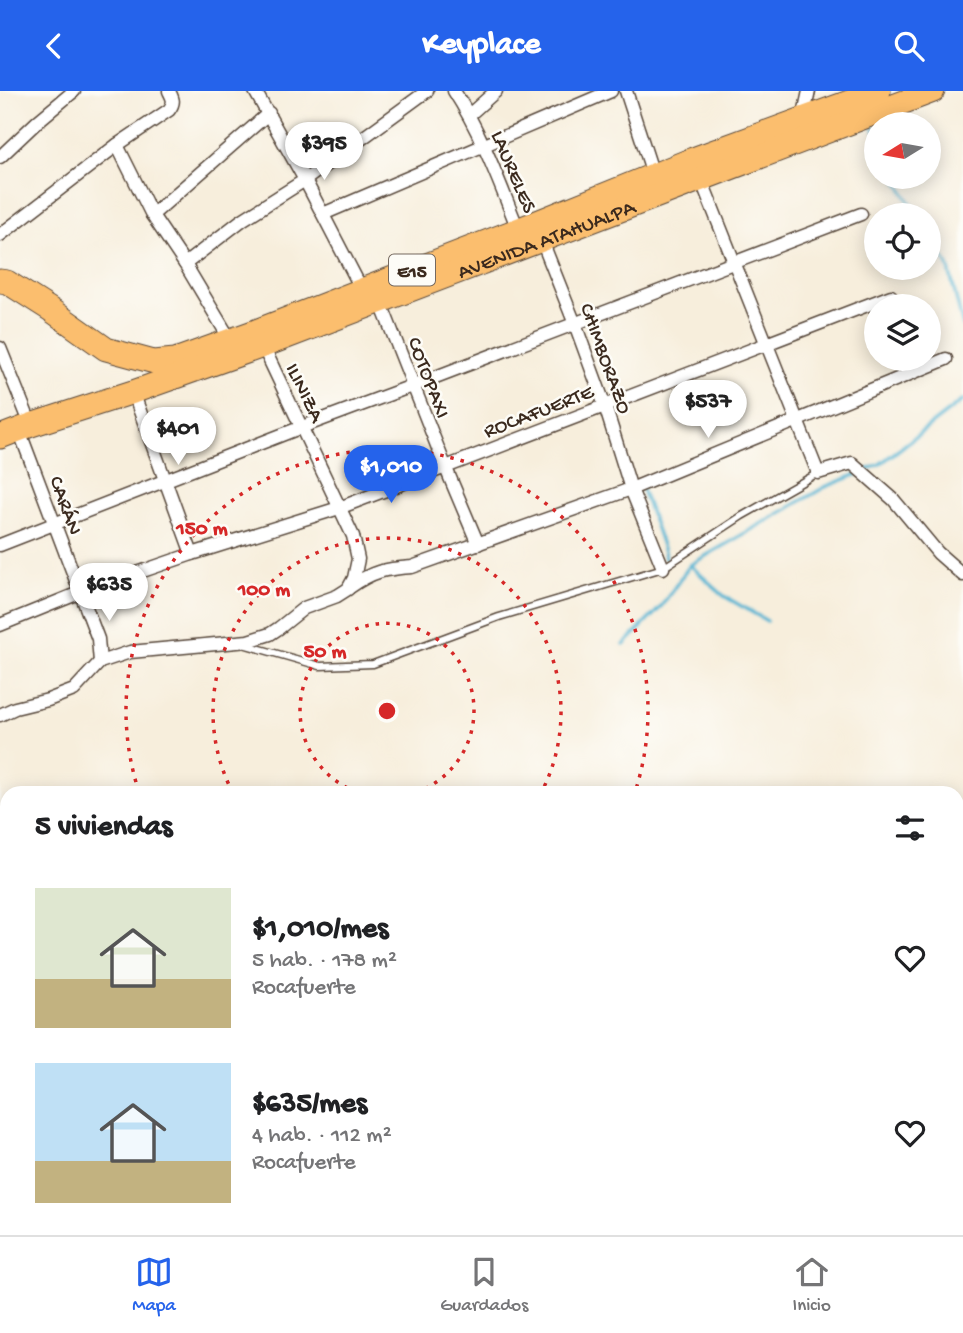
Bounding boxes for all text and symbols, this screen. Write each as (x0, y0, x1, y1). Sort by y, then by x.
icon: back (35, 27, 73, 65)
text: Keyplace (423, 27, 540, 65)
icon: search (890, 27, 928, 65)
north arrow (864, 112, 942, 189)
map controls (864, 112, 941, 371)
pin: $395 (283, 123, 365, 182)
street label: LAURELES (483, 128, 540, 217)
text: $395 (301, 131, 347, 158)
street label: AVENIDA ATAHUALPA (455, 196, 641, 287)
button: locate (864, 203, 941, 280)
road number: E15 (389, 255, 435, 286)
button: layers (864, 294, 941, 371)
street label: CHIMBORAZO (572, 300, 635, 418)
street label: COTOPAXI (400, 334, 454, 422)
street label: ILINIZA (278, 360, 328, 429)
street label: ROCAFUERTE (481, 381, 599, 446)
pin: $537 (667, 381, 749, 440)
text: $537 (685, 389, 731, 416)
pin: $401 (137, 407, 219, 467)
text: $401 (156, 416, 200, 443)
pin: $1,010 (334, 445, 448, 505)
text: $1,010 (360, 454, 422, 481)
street label: CARÁN (42, 473, 87, 539)
text: 150 m (175, 518, 228, 543)
pin: $635 (68, 563, 150, 623)
text: $635 (86, 572, 132, 599)
text: 100 m (237, 579, 290, 604)
text: 50 m (304, 641, 347, 666)
centre of rings (375, 699, 399, 723)
icon: filters (891, 809, 929, 847)
text: 5 viviendas (35, 811, 172, 846)
text: $1,010/mes (252, 913, 388, 948)
icon: home (91, 916, 175, 1000)
icon: heart (891, 939, 929, 977)
text: 5 hab. · 178 m² (252, 948, 397, 975)
text: Rocafuerte (252, 975, 356, 1002)
text: $635/mes (252, 1088, 367, 1123)
icon: home (91, 1091, 175, 1175)
icon: heart (891, 1114, 929, 1152)
text: 4 hab. · 112 m² (252, 1123, 392, 1150)
text: Rocafuerte (252, 1150, 356, 1177)
tab: Mapa (132, 1253, 176, 1318)
tab: Guardados (440, 1253, 528, 1318)
tab: Inicio (793, 1253, 831, 1318)

